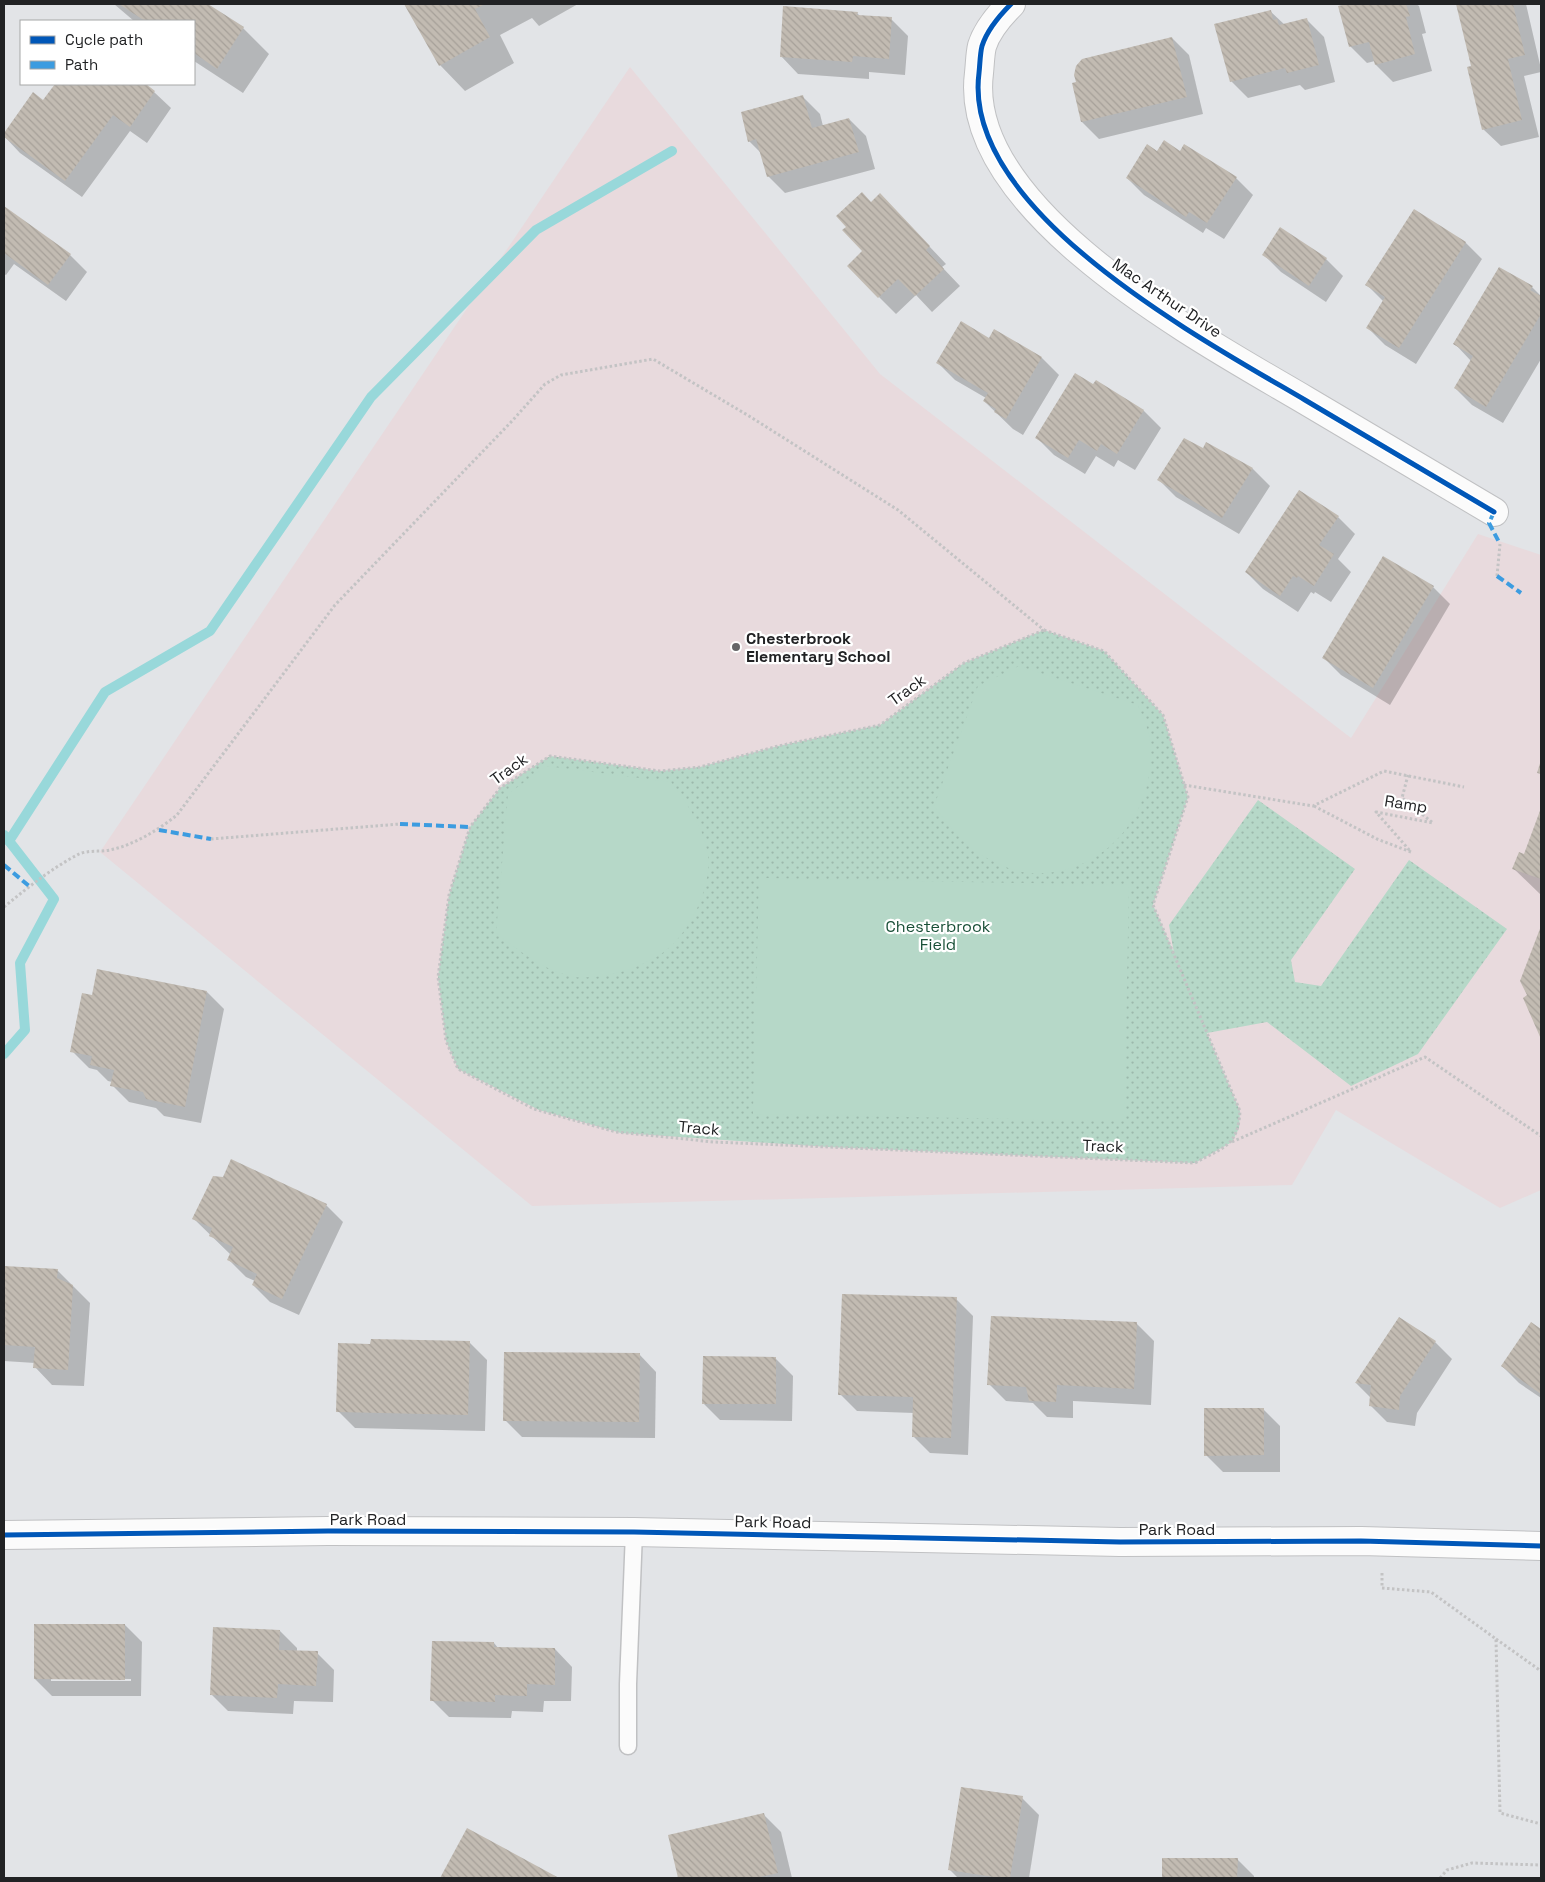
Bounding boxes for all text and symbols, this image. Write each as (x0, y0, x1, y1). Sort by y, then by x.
legend (20, 20, 195, 85)
text: Cycle path (65, 30, 143, 49)
text: Path (65, 55, 98, 74)
street label: Mac Arthur Drive (1108, 254, 1226, 342)
place label: Chesterbrook Elementary School (746, 628, 890, 667)
marker: Chesterbrook Elementary School (730, 641, 742, 653)
street label: Track (884, 669, 930, 711)
street label: Track (486, 748, 532, 790)
street label: Ramp (1383, 790, 1429, 818)
park label: Chesterbrook Field (886, 916, 991, 955)
street label: Track (678, 1116, 721, 1140)
street label: Track (1082, 1135, 1124, 1157)
street label: Park Road (330, 1509, 406, 1530)
street label: Park Road (734, 1511, 812, 1533)
street label: Park Road (1139, 1519, 1215, 1540)

